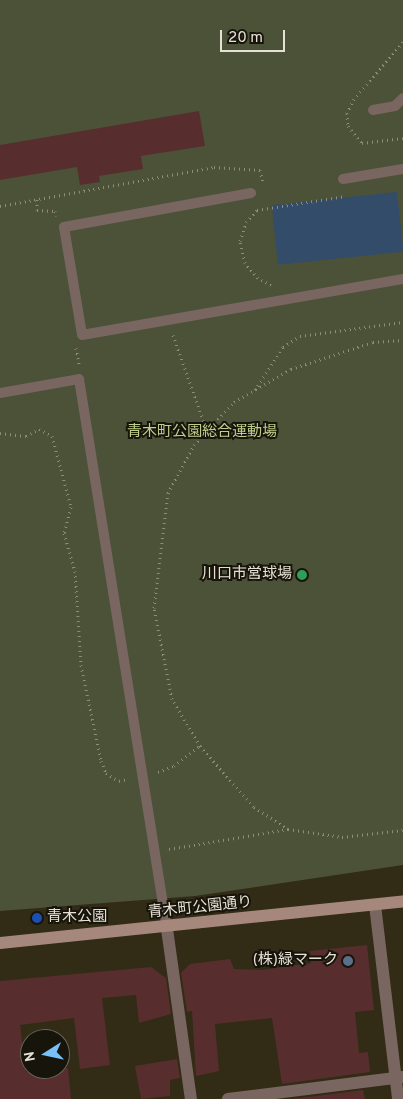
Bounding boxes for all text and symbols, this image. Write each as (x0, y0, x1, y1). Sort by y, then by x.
scale bar (223, 20, 288, 52)
text: 20 m (228, 29, 263, 48)
park label: 青木町公園総合運動場 (127, 424, 277, 442)
place label: 川口市営球場 (202, 566, 292, 584)
marker: 川口市営球場 (296, 569, 308, 581)
street label: 青木町公園通り (147, 894, 253, 922)
place label: 青木公園 (47, 909, 107, 927)
marker: 青木公園 (31, 912, 43, 924)
place label: (株)緑マーク (253, 952, 338, 970)
marker: (株)緑マーク (342, 955, 354, 967)
north arrow (20, 1029, 70, 1079)
text: N (21, 1050, 40, 1063)

